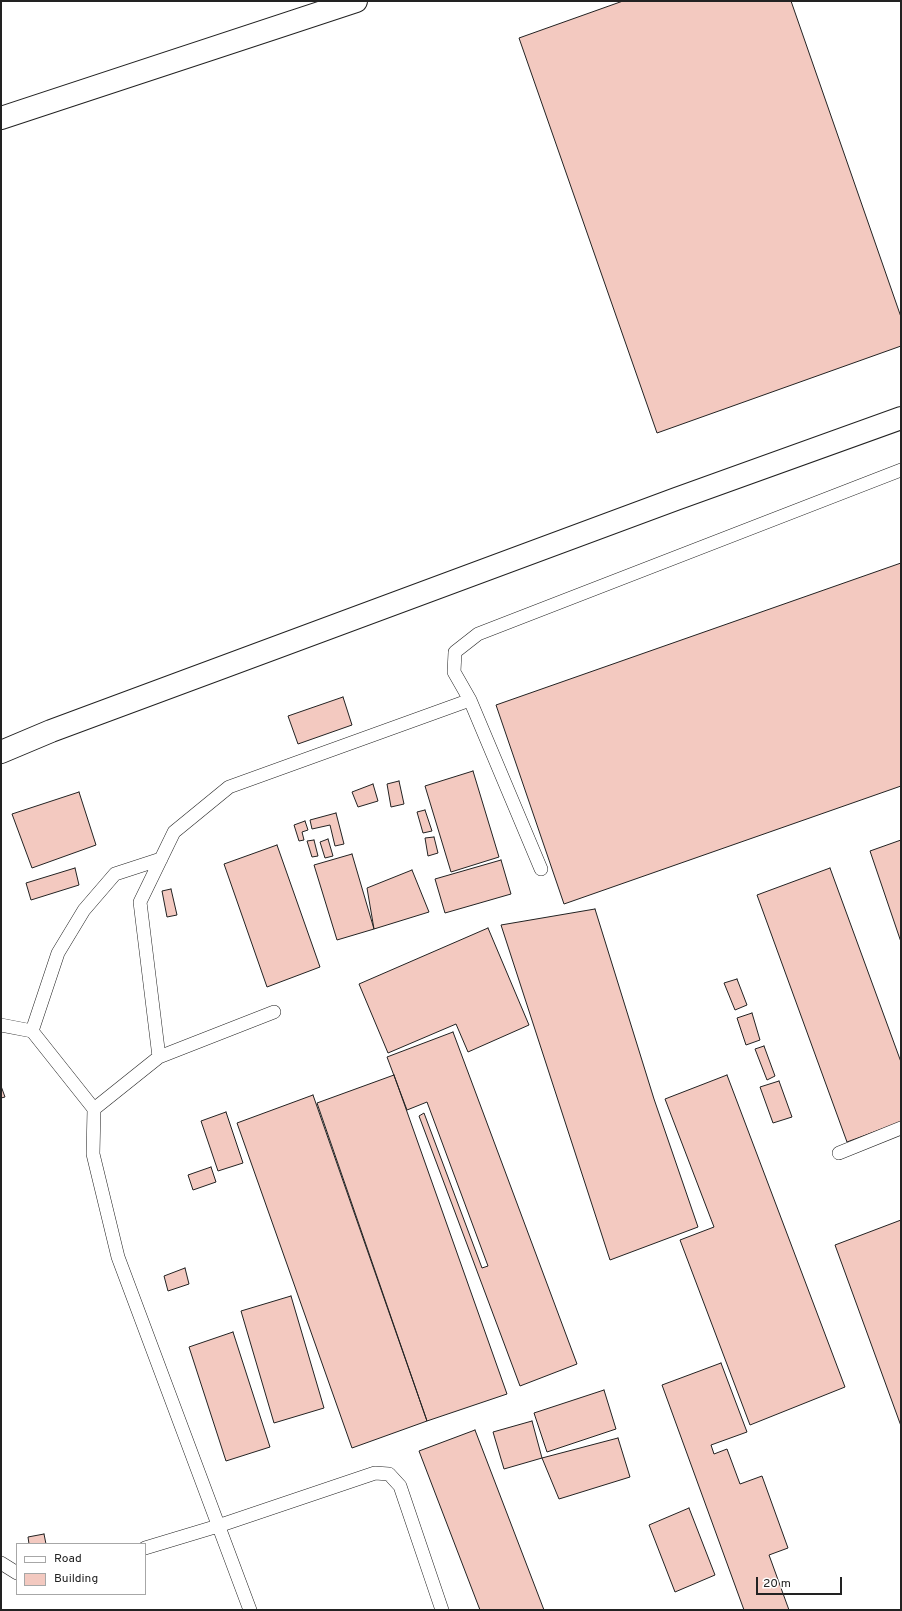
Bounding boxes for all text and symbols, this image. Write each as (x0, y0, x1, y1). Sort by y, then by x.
legend (16, 1543, 146, 1595)
text: Road (54, 1551, 82, 1567)
scale bar (758, 1569, 844, 1595)
text: Building (54, 1571, 98, 1587)
text: 20 m (763, 1576, 791, 1592)

